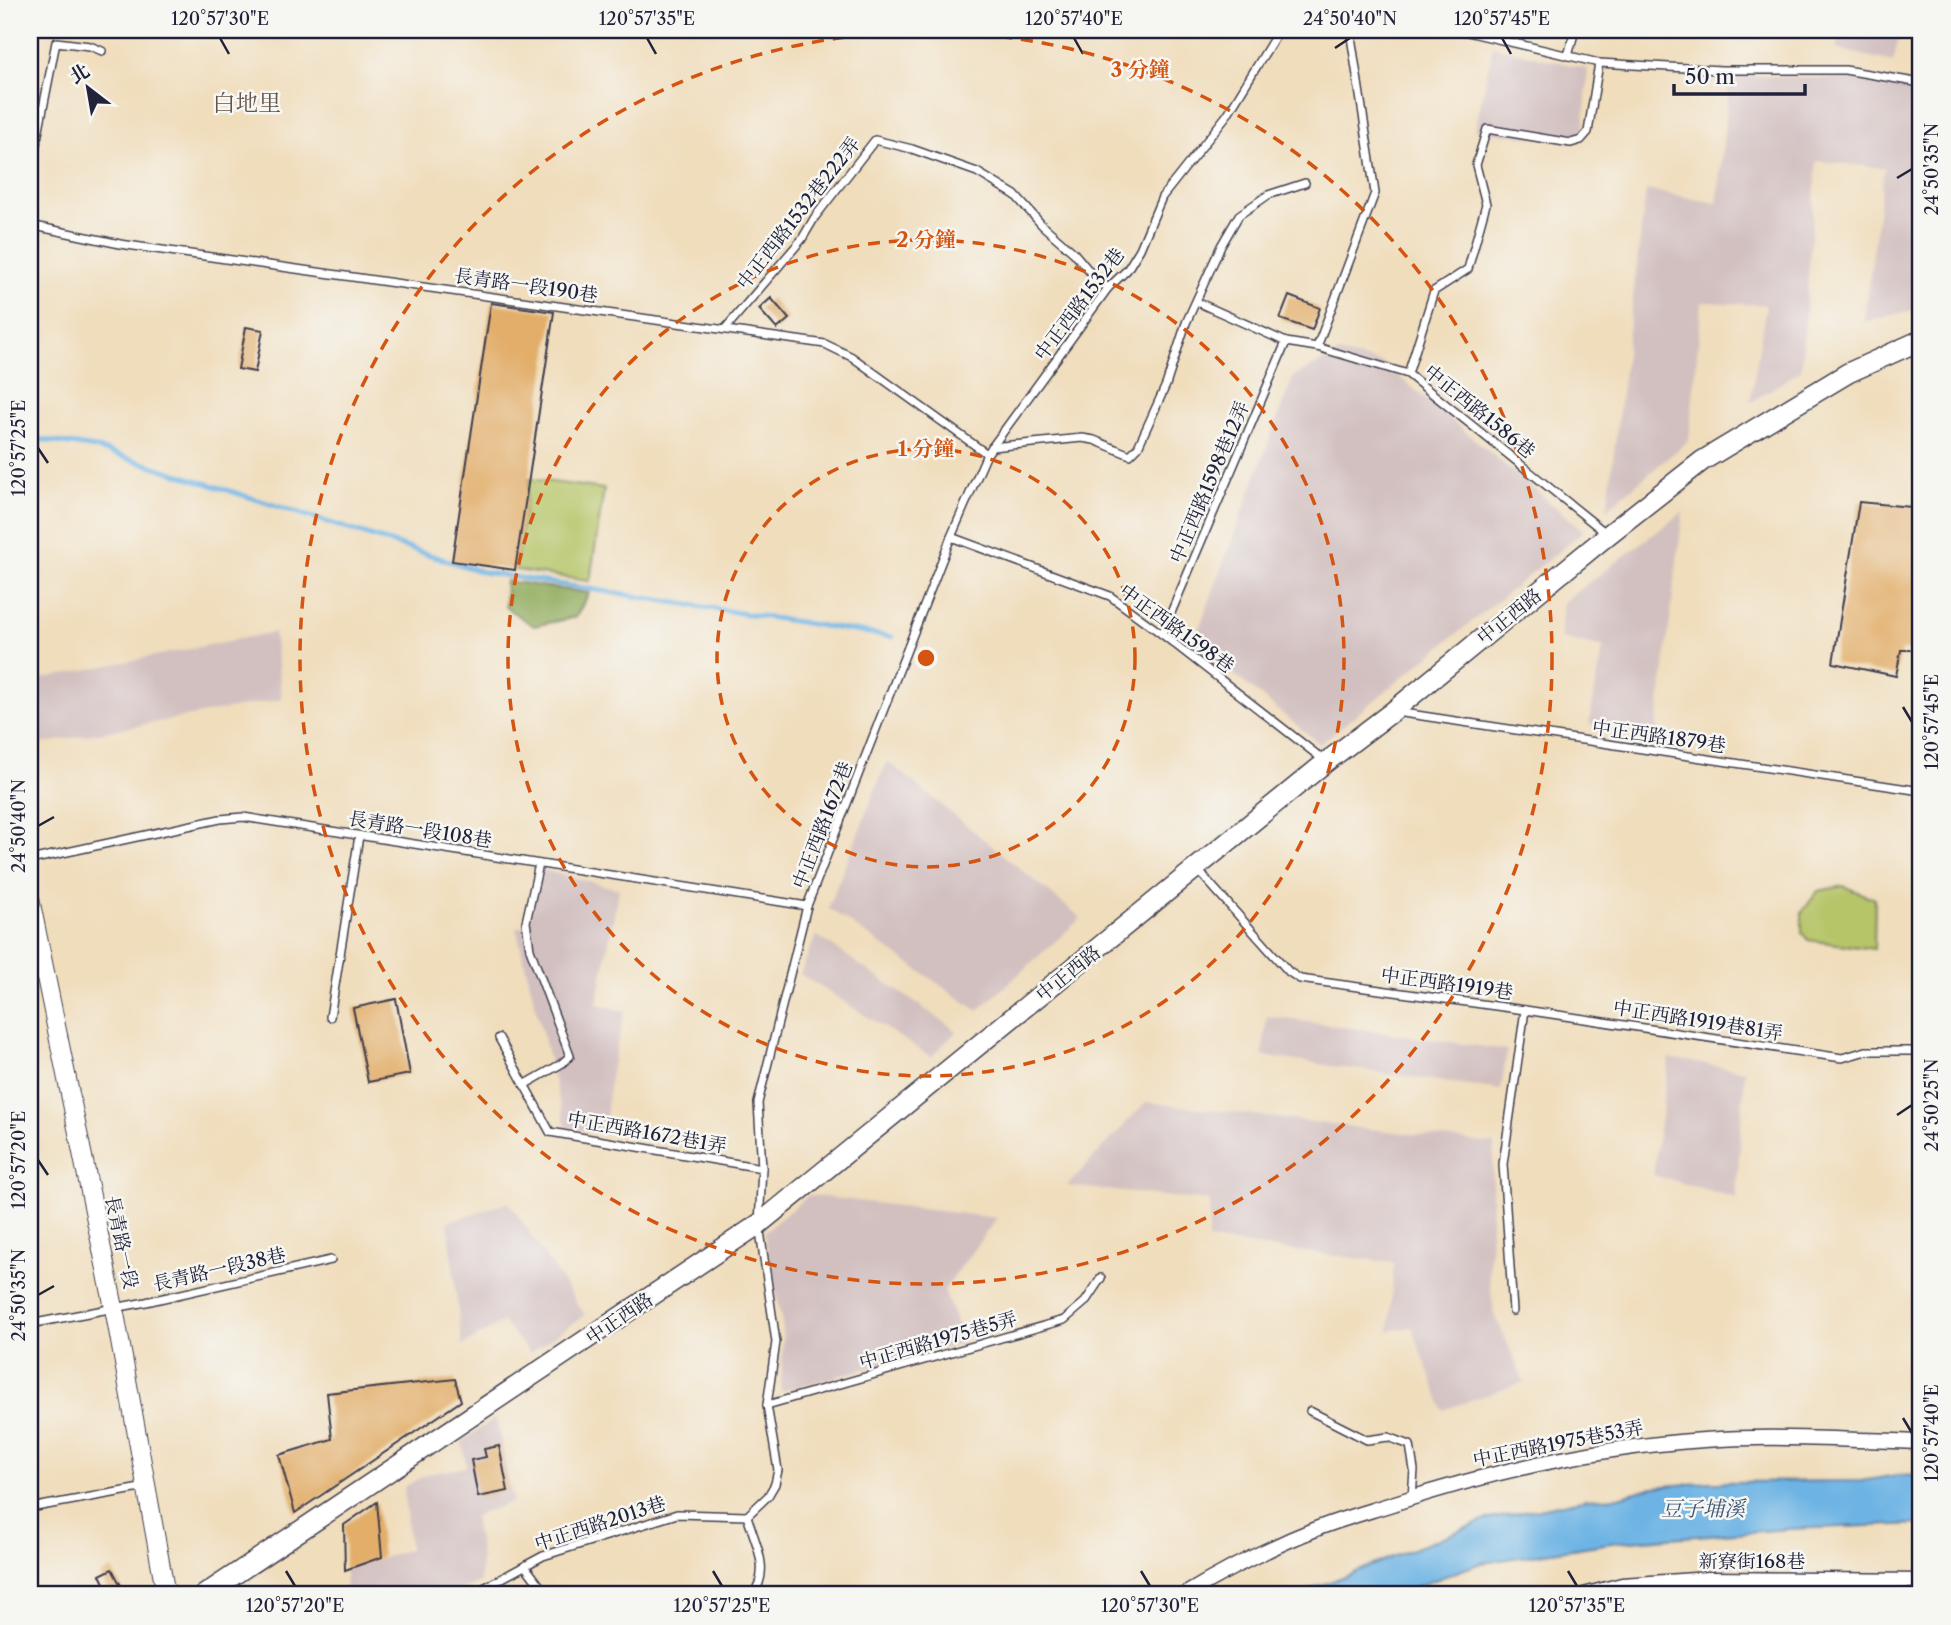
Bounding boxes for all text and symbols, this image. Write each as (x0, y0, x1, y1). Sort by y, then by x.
text: 120°57'30"E (171, 8, 269, 30)
text: 120°57'35"E (599, 8, 695, 30)
text: 120°57'40"E (1025, 8, 1123, 30)
text: 24°50'40"N (1303, 8, 1397, 30)
text: 120°57'45"E (1454, 8, 1550, 30)
north arrow (52, 52, 122, 122)
scale bar (1674, 52, 1806, 96)
text: 3 分鐘 (1110, 57, 1170, 82)
text: 北 (65, 59, 94, 89)
text: 50 m (1685, 64, 1735, 89)
district label: 白地里 (213, 89, 282, 117)
text: 24°50'35"N (1921, 122, 1943, 215)
street label: 中正西路1532巷222弄 (732, 133, 865, 294)
text: 2 分鐘 (896, 227, 956, 252)
street label: 中正西路1532巷 (1030, 244, 1129, 365)
street label: 長青路一段190巷 (452, 264, 599, 307)
street label: 中正西路1586巷 (1420, 360, 1540, 463)
street label: 中正西路1598巷12弄 (1165, 398, 1254, 567)
text: 120°57'25"E (8, 400, 30, 497)
text: 1 分鐘 (898, 436, 954, 461)
street label: 中正西路1598巷 (1115, 579, 1238, 678)
street label: 中正西路 (1473, 584, 1546, 649)
centre of rings (914, 646, 938, 670)
text: 120°57'45"E (1921, 674, 1943, 770)
street label: 中正西路1879巷 (1591, 716, 1727, 757)
street label: 中正西路1672巷 (788, 758, 857, 892)
text: 24°50'40"N (8, 779, 30, 873)
street label: 長青路一段108巷 (346, 807, 493, 852)
street label: 中正西路 (1032, 941, 1105, 1006)
street label: 中正西路1919巷 (1379, 963, 1515, 1004)
street label: 中正西路1919巷81弄 (1611, 996, 1784, 1045)
text: 24°50'25"N (1921, 1058, 1943, 1152)
street label: 中正西路1672巷1弄 (566, 1107, 728, 1158)
text: 120°57'20"E (8, 1111, 30, 1209)
street label: 長青路一段 (100, 1193, 143, 1291)
street label: 長青路一段38巷 (150, 1243, 288, 1296)
text: 24°50'35"N (8, 1248, 30, 1341)
street label: 中正西路 (581, 1288, 657, 1349)
street label: 中正西路1975巷5弄 (857, 1307, 1020, 1374)
text: 120°57'40"E (1921, 1384, 1943, 1482)
street label: 中正西路1975巷53弄 (1471, 1416, 1645, 1471)
street label: 中正西路2013巷 (532, 1491, 669, 1555)
water label: 豆子埔溪 (1661, 1496, 1747, 1521)
street label: 新寮街168巷 (1699, 1550, 1805, 1573)
text: 120°57'20"E (246, 1595, 344, 1617)
text: 120°57'25"E (674, 1595, 771, 1617)
text: 120°57'30"E (1101, 1595, 1199, 1617)
text: 120°57'35"E (1529, 1595, 1625, 1617)

